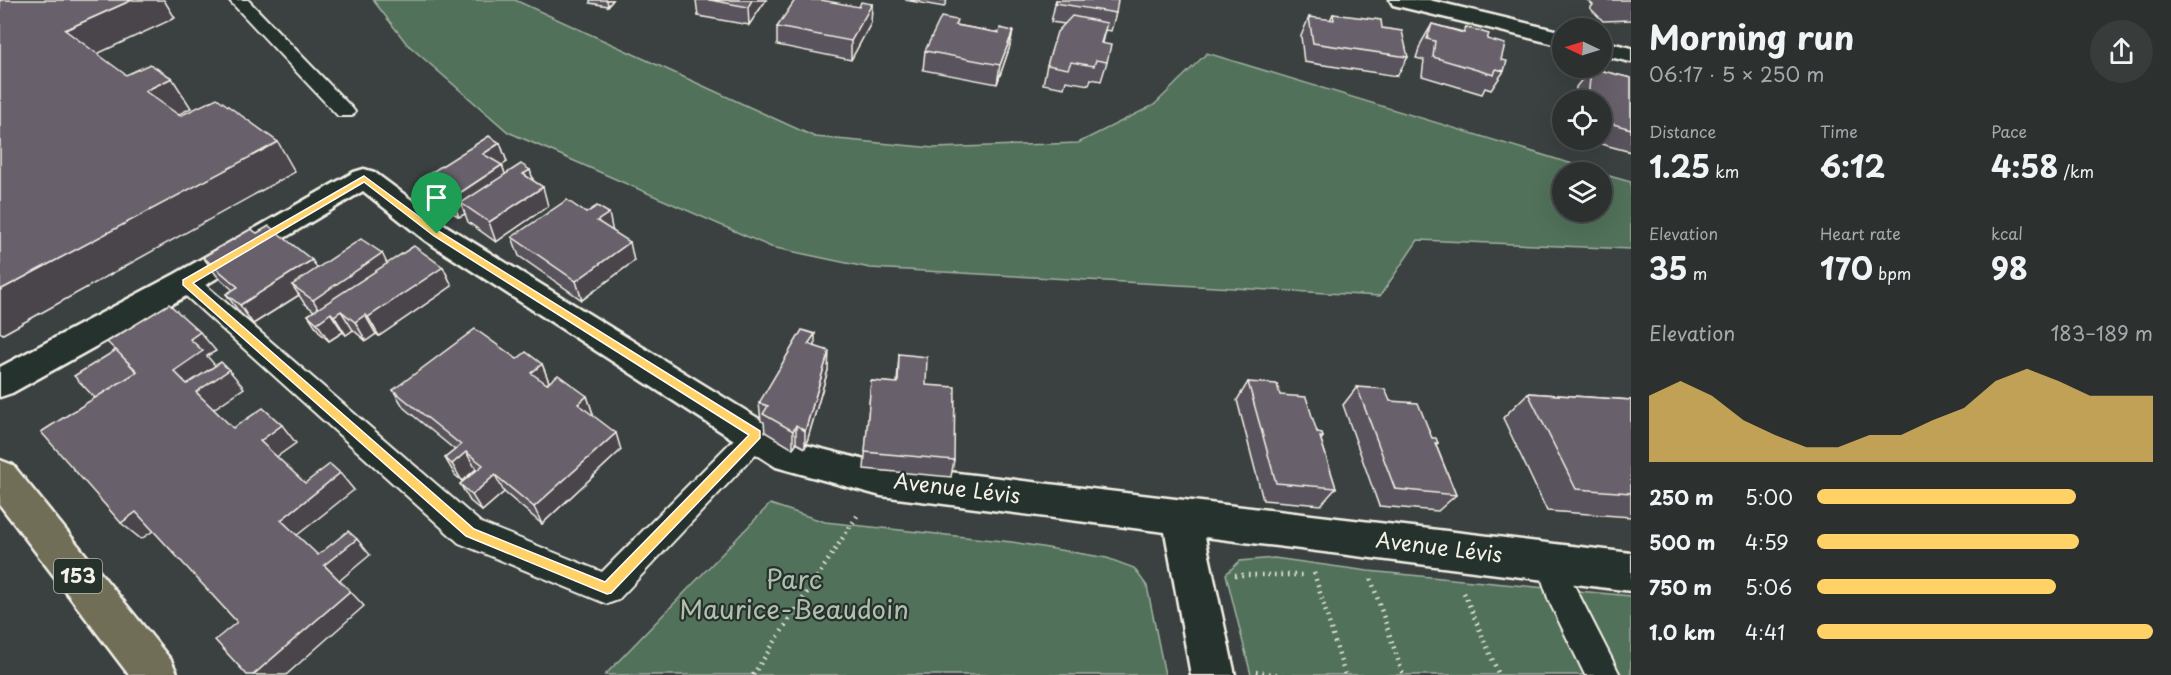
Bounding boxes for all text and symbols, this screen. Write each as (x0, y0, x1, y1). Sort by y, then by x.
text: Morning run (1649, 11, 1854, 61)
north arrow (1552, 18, 1612, 78)
map controls (1552, 18, 1612, 222)
button: share (2090, 20, 2153, 83)
text: 06:17 · 5 × 250 m (1649, 59, 1824, 89)
button: locate (1552, 90, 1612, 150)
text: Distance (1649, 119, 1716, 143)
text: Time (1820, 119, 1858, 143)
text: Pace (1991, 119, 2027, 143)
text: 1.25 (1649, 143, 1710, 188)
text: 6:12 (1820, 143, 1885, 188)
text: 4:58 (1991, 143, 2058, 188)
text: km (1710, 159, 1739, 183)
text: /km (2058, 159, 2094, 183)
button: layers (1552, 162, 1612, 222)
pin (411, 172, 462, 234)
icon: arrive (420, 181, 453, 214)
text: Elevation (1649, 221, 1718, 245)
text: Heart rate (1820, 221, 1901, 245)
text: kcal (1991, 221, 2023, 245)
text: 35 (1649, 245, 1688, 290)
text: 170 (1820, 245, 1873, 290)
text: 98 (1991, 245, 2028, 290)
text: m (1688, 261, 1707, 285)
text: bpm (1873, 261, 1911, 285)
text: Elevation (1649, 318, 1735, 348)
text: 183–189 m (2050, 318, 2153, 348)
street label: Avenue Lévis (892, 463, 1022, 511)
text: 250 m (1649, 482, 1714, 512)
text: 5:00 (1745, 482, 1793, 512)
street label: Avenue Lévis (1374, 522, 1504, 570)
text: 500 m (1649, 527, 1716, 557)
text: 4:59 (1745, 527, 1789, 557)
road number: 153 (54, 559, 102, 593)
park label: Parc Maurice-Beaudoin (679, 559, 909, 628)
text: 750 m (1649, 572, 1712, 602)
text: 5:06 (1745, 572, 1792, 602)
text: 1.0 km (1649, 617, 1716, 647)
text: 4:41 (1745, 617, 1785, 647)

